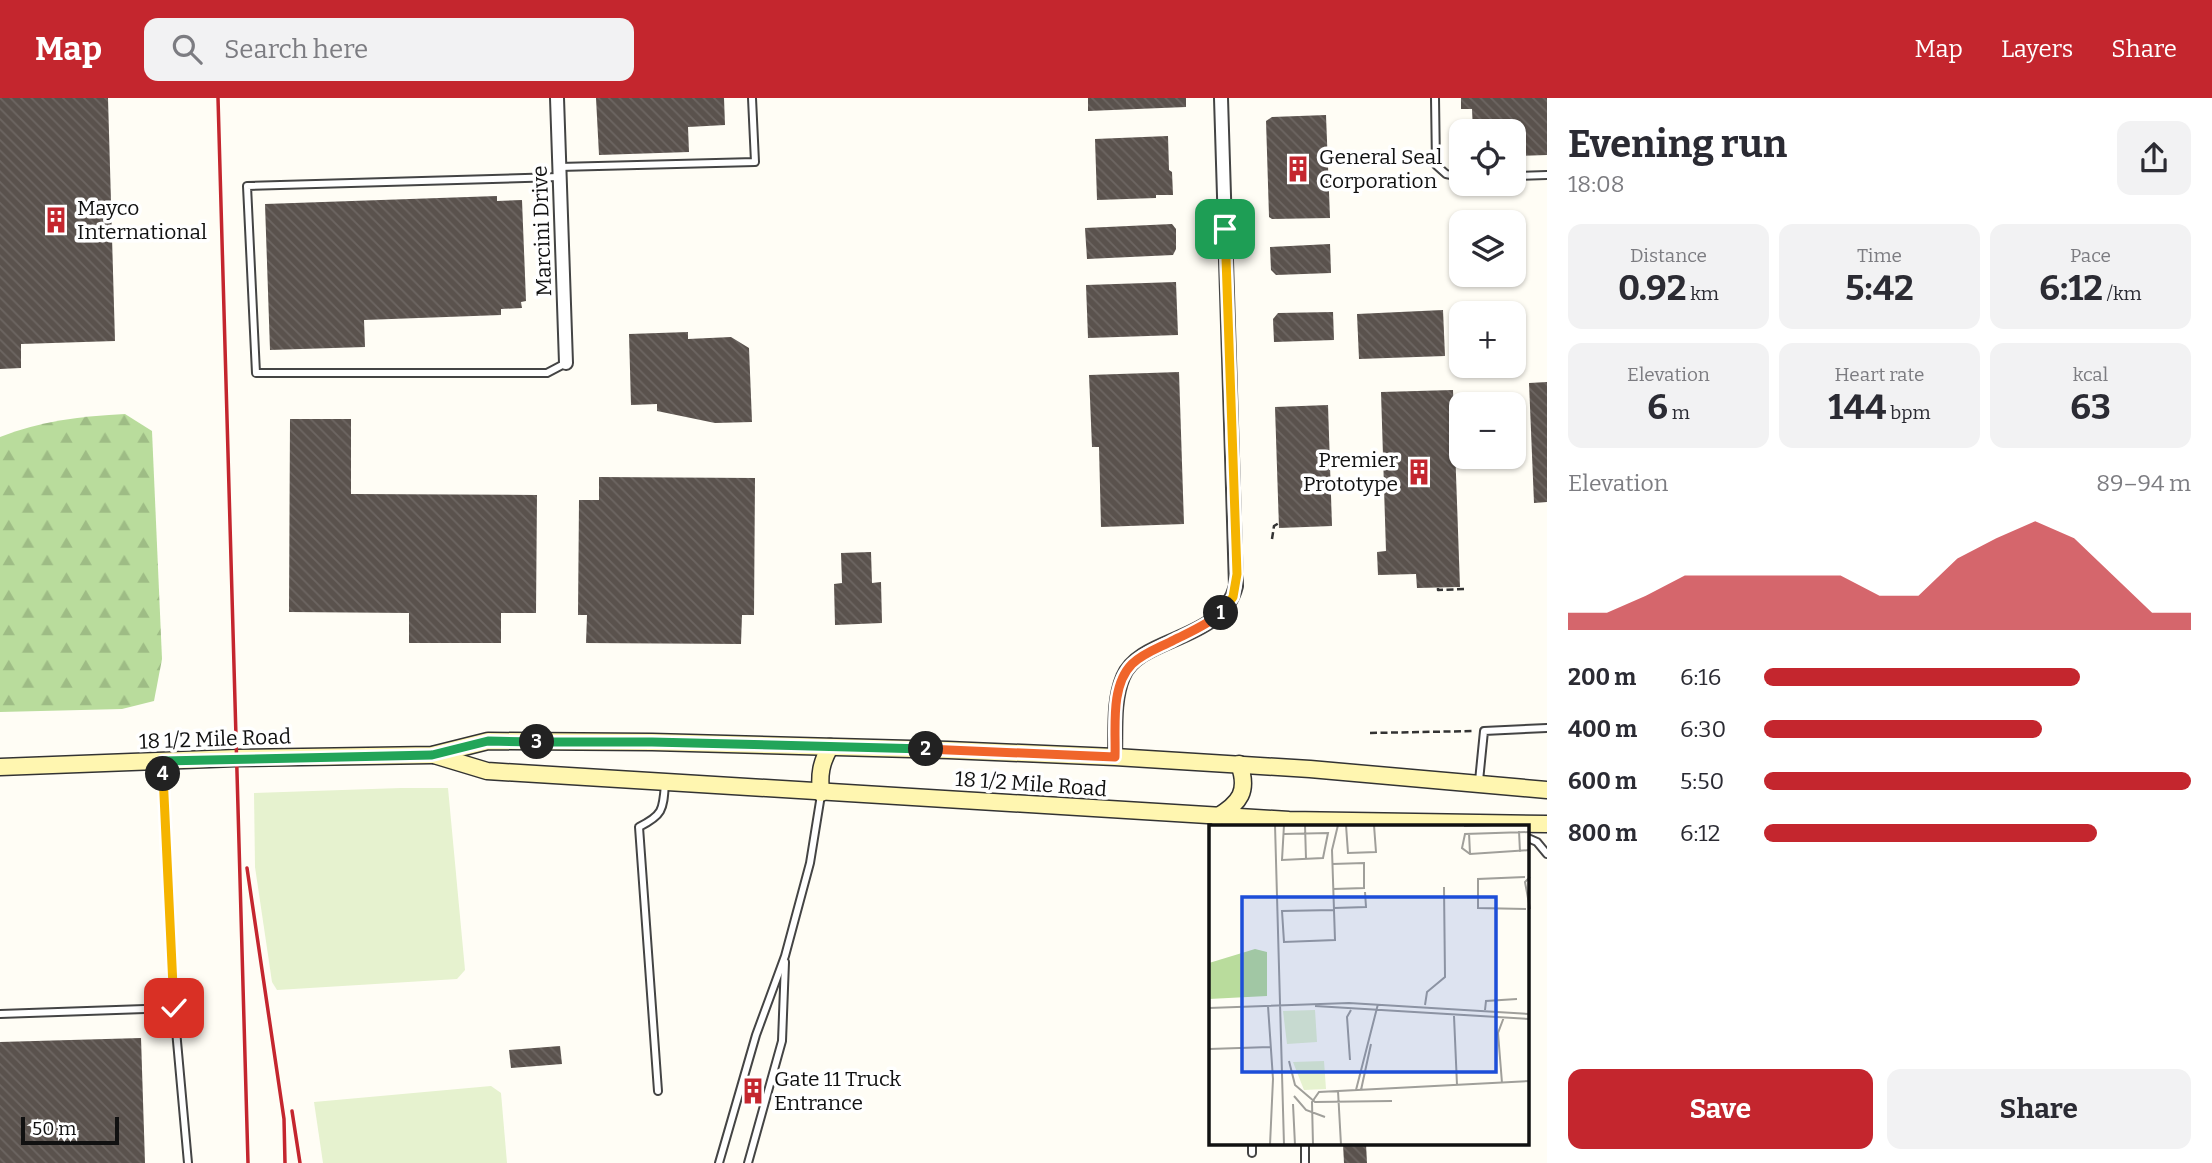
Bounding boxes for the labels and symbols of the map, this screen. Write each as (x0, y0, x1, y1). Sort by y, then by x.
place label: General Seal Corporation (1319, 144, 1442, 194)
building icon: General Seal Corporation (1283, 154, 1313, 184)
street label: Marcini Drive (527, 165, 557, 297)
place label: Mayco International (77, 195, 207, 245)
pin (1195, 199, 1255, 259)
building icon: Mayco International (41, 205, 71, 235)
place label: Premier Prototype (1303, 447, 1398, 497)
building icon: Premier Prototype (1404, 457, 1434, 487)
pin: 1 (1204, 596, 1238, 630)
street label: 18 1/2 Mile Road (138, 723, 292, 755)
pin: 3 (520, 724, 554, 760)
pin: 2 (908, 732, 944, 766)
pin: 4 (146, 756, 180, 792)
street label: 18 1/2 Mile Road (954, 766, 1108, 802)
inset map (1209, 825, 1530, 1146)
pin (144, 978, 204, 1038)
place label: Gate 11 Truck Entrance (774, 1066, 901, 1116)
building icon: Gate 11 Truck Entrance (738, 1076, 768, 1106)
scale bar (21, 1114, 119, 1146)

